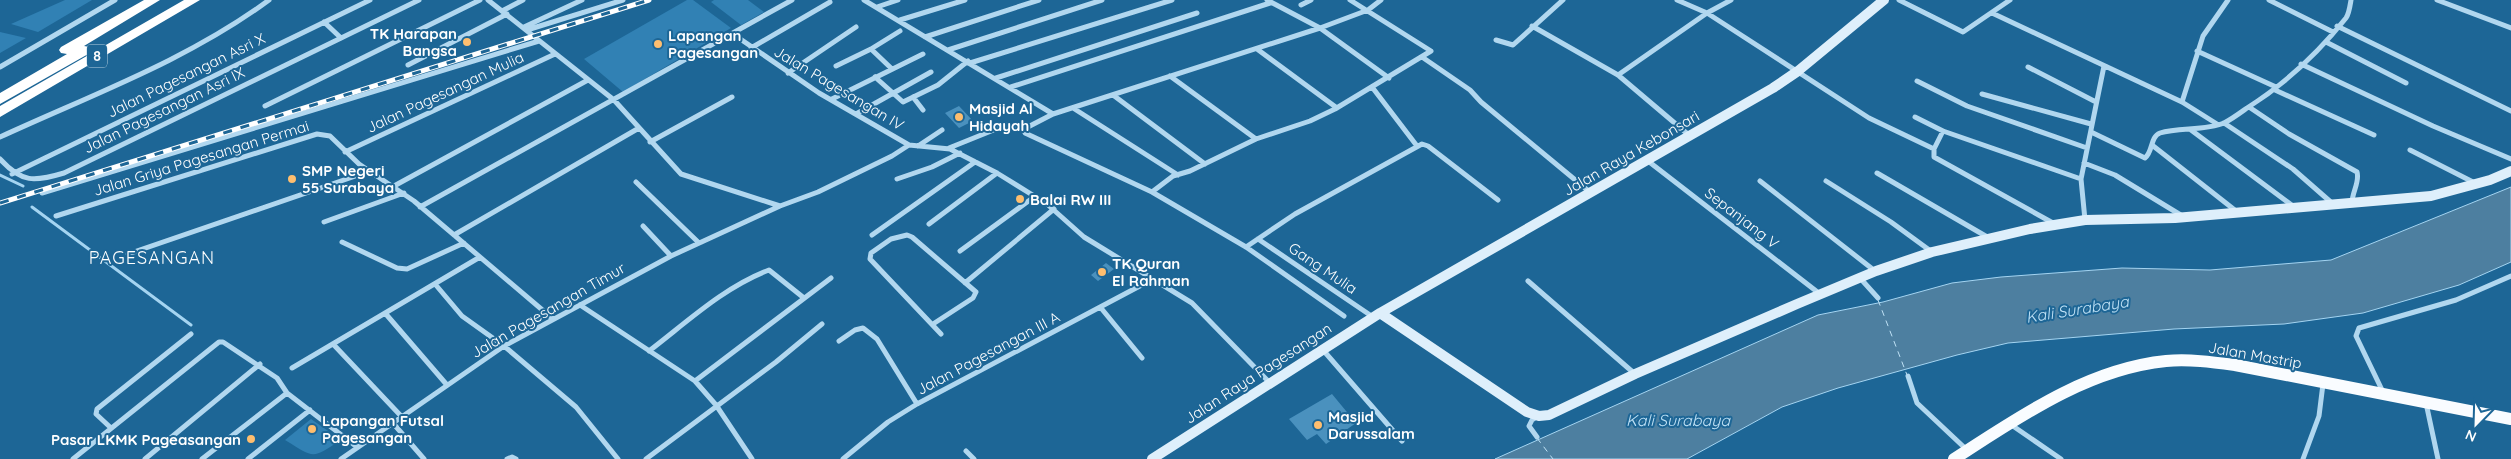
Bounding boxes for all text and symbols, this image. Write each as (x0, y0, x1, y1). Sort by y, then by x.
place label: TK Harapan Bangsa (370, 24, 457, 60)
place label: Lapangan Pagesangan (668, 26, 758, 62)
street label: Jalan Pagesangan Asri X (104, 28, 268, 122)
marker: TK Harapan Bangsa (461, 36, 473, 48)
marker: Lapangan Pagesangan (652, 38, 664, 50)
street label: Jalan Pagesangan IV (771, 42, 907, 134)
road number: 8 (87, 44, 107, 68)
street label: Jalan Pagesangan Mulia (363, 47, 527, 137)
street label: Jalan Pagesangan Asri IX (80, 63, 248, 157)
place label: Masjid Al Hidayah (969, 99, 1033, 135)
street label: Jalan Raya Kebonsari (1559, 106, 1703, 200)
marker: Masjid Al Hidayah (953, 111, 965, 123)
street label: Jalan Griya Pagesangan Permai (91, 116, 311, 200)
place label: SMP Negeri 55 Surabaya (302, 161, 394, 197)
marker: SMP Negeri 55 Surabaya (286, 173, 298, 185)
street label: Sepanjang V (1701, 183, 1783, 253)
place label: Balai RW III (1030, 190, 1111, 209)
marker: Balai RW III (1014, 193, 1026, 205)
street label: Gang Mulia (1285, 238, 1361, 298)
district label: PAGESANGAN (89, 246, 215, 269)
place label: TK Quran El Rahman (1112, 254, 1190, 290)
street label: Jalan Pagesangan Timur (468, 258, 629, 362)
marker: TK Quran El Rahman (1096, 266, 1108, 278)
water label: Kali Surabaya (2024, 291, 2131, 327)
street label: Jalan Pagesangan III A (913, 307, 1063, 399)
street label: Jalan Raya Pagesangan (1181, 318, 1335, 428)
street label: Jalan Mastrip (2207, 337, 2303, 373)
north arrow (2451, 399, 2501, 449)
place label: Masjid Darussalam (1328, 407, 1415, 443)
water label: Kali Surabaya (1626, 410, 1731, 430)
place label: Lapangan Futsal Pagesangan (322, 411, 444, 447)
marker: Masjid Darussalam (1312, 419, 1324, 431)
marker: Lapangan Futsal Pagesangan (306, 423, 318, 435)
text: N (2463, 426, 2479, 446)
place label: Pasar LKMK Pageasangan (51, 430, 241, 449)
marker: Pasar LKMK Pageasangan (245, 433, 257, 445)

